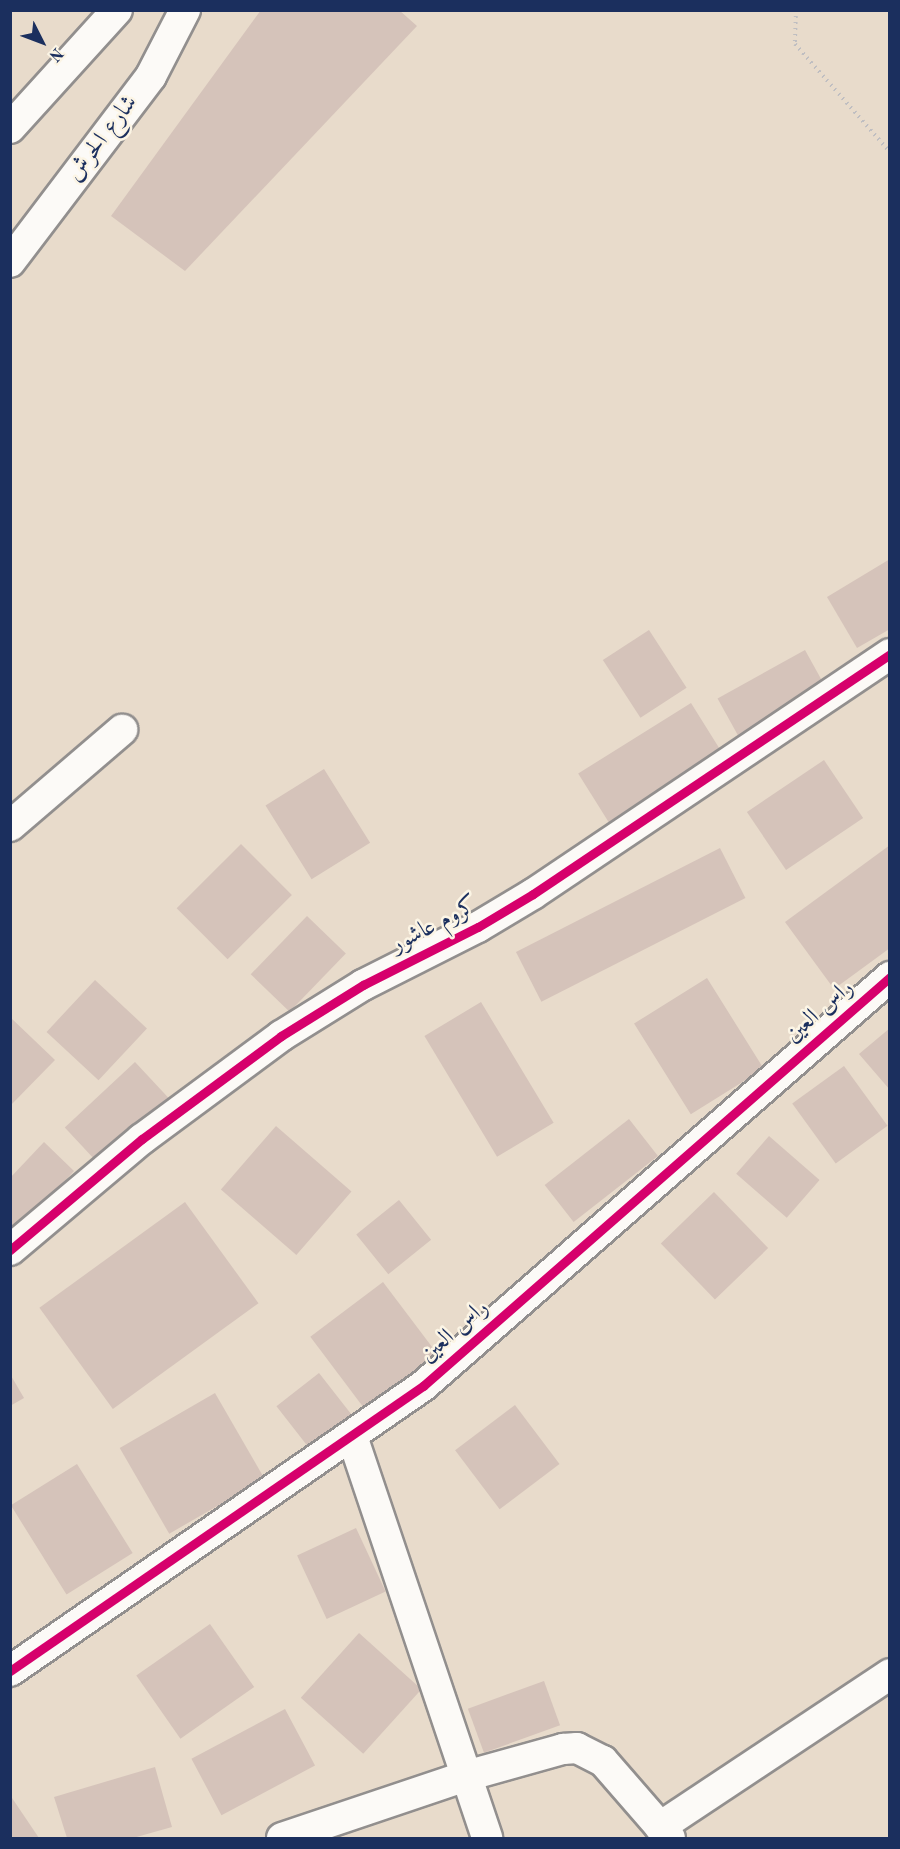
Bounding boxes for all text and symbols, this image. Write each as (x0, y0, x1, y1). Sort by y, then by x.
north arrow (12, 12, 72, 72)
text: N (45, 44, 65, 64)
street label: شارع الحرش (61, 90, 145, 188)
street label: كروم عاشور (387, 892, 483, 960)
street label: راس العين (780, 974, 860, 1050)
street label: راس العين (415, 1294, 495, 1370)

